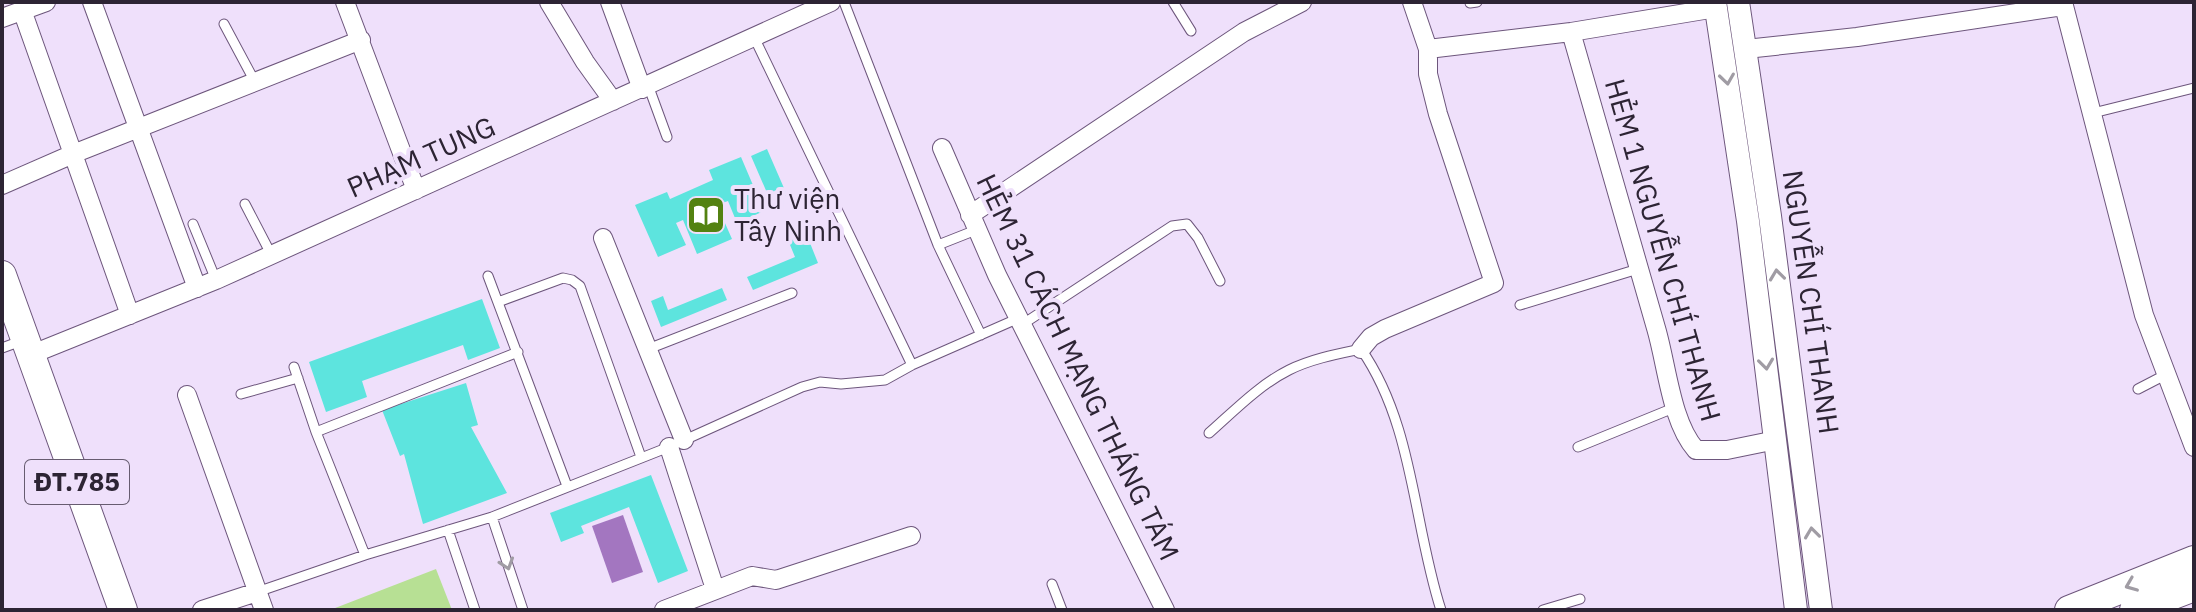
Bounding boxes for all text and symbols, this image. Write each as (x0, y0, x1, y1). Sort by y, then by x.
one-way arrow (1718, 72, 1735, 86)
street label: HẺM 1 NGUYỄN CHÍ THANH (1597, 74, 1731, 425)
street label: PHẠM TUNG (341, 107, 501, 206)
street label: HẺM 31 CÁCH MẠNG THÁNG TÁM (969, 167, 1188, 566)
street label: NGUYỄN CHÍ THANH (1775, 168, 1849, 436)
place label: Thư viện Tây Ninh (734, 180, 842, 249)
library icon: Thư viện Tây Ninh (685, 194, 727, 236)
one-way arrow (1769, 268, 1786, 281)
one-way arrow (1758, 358, 1775, 371)
road number: ĐT.785 (25, 460, 129, 504)
one-way arrow (1804, 526, 1821, 539)
one-way arrow (498, 556, 514, 570)
one-way arrow (2125, 575, 2139, 592)

